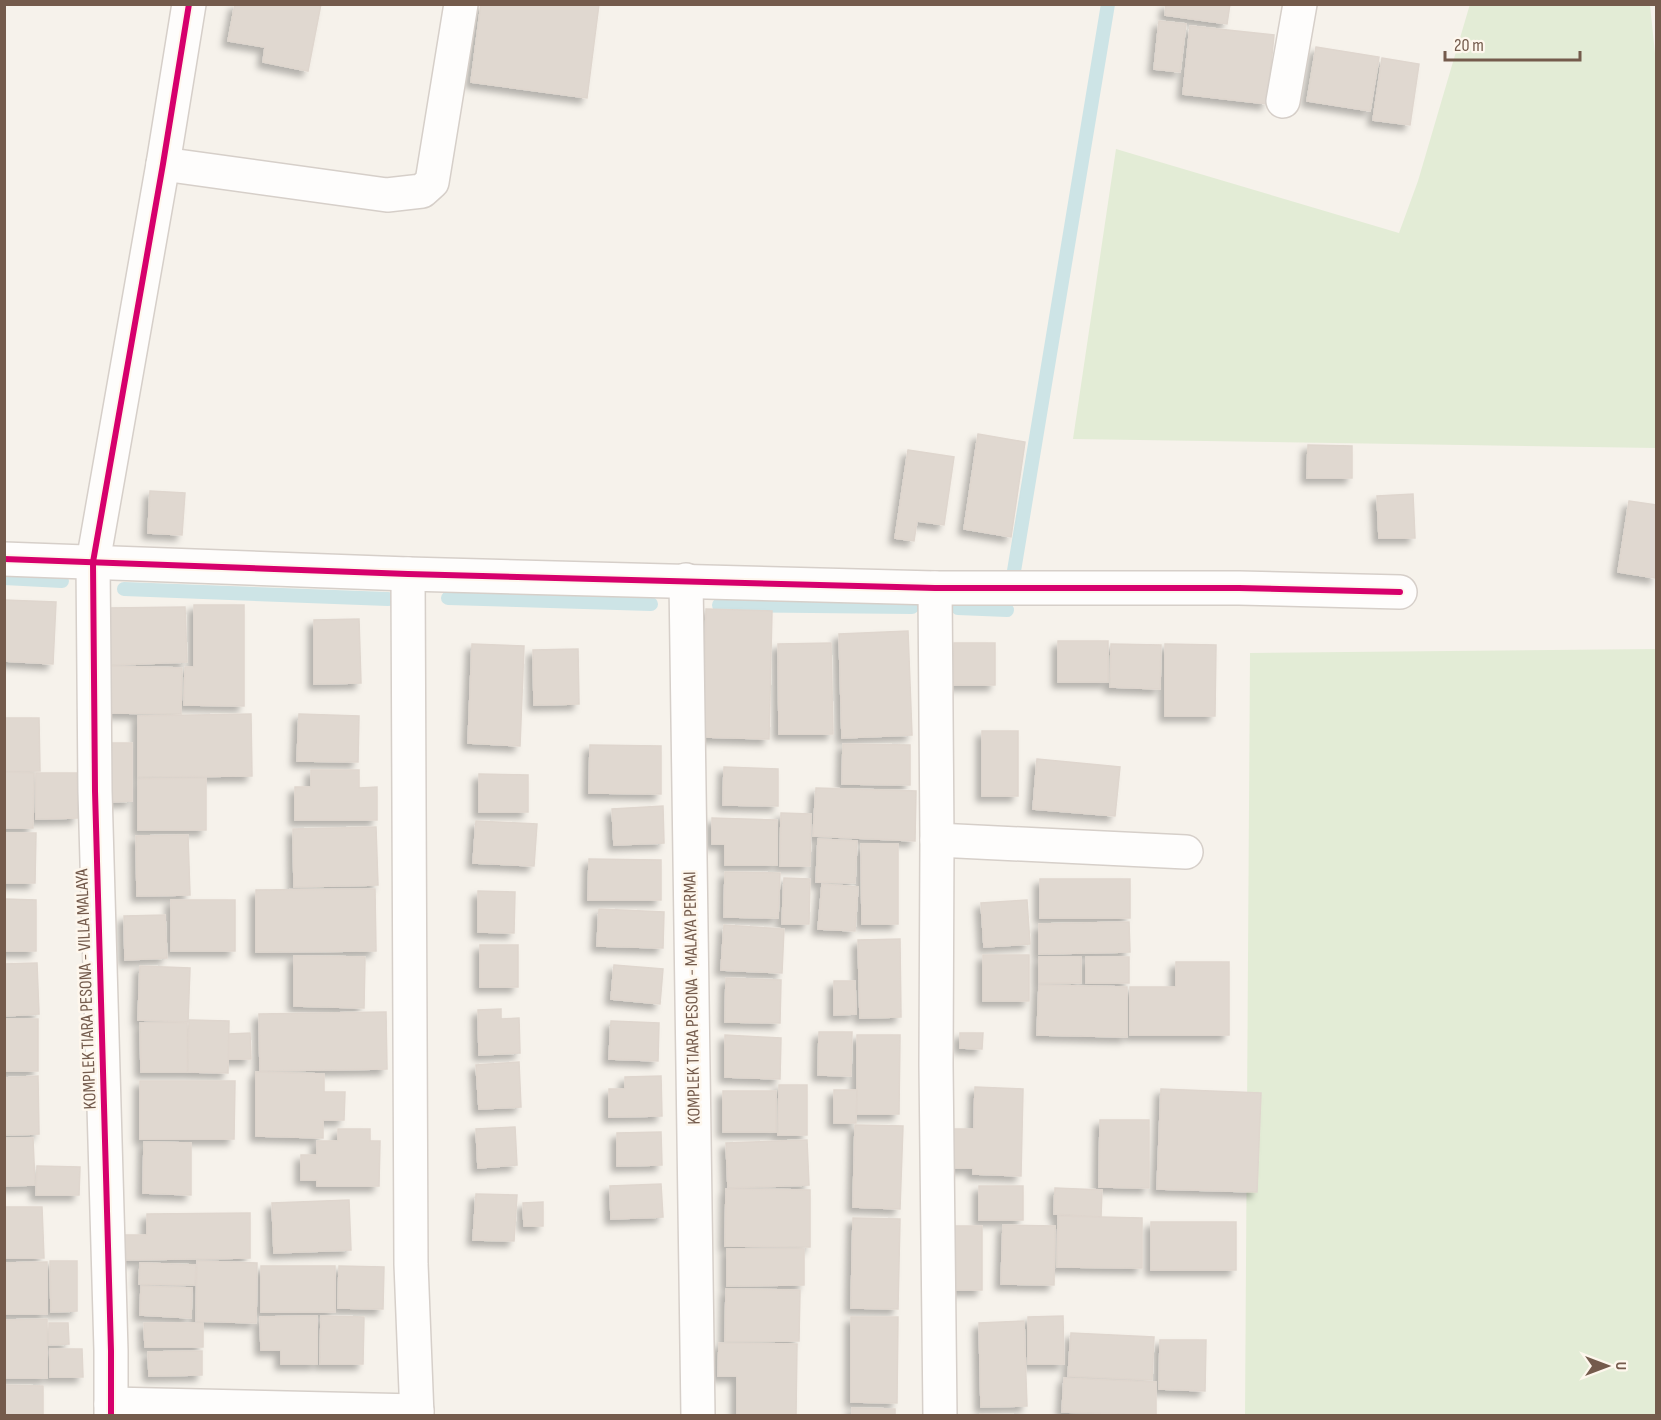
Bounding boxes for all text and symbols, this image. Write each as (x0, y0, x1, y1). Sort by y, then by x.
scale bar (1445, 24, 1580, 62)
text: 20 m (1454, 35, 1484, 56)
street label: KOMPLEK TIARA PESONA - VILLA MALAYA (71, 868, 101, 1110)
street label: KOMPLEK TIARA PESONA - MALAYA PERMAI (679, 871, 705, 1125)
north arrow (1577, 1336, 1637, 1396)
text: U (1611, 1362, 1630, 1370)

